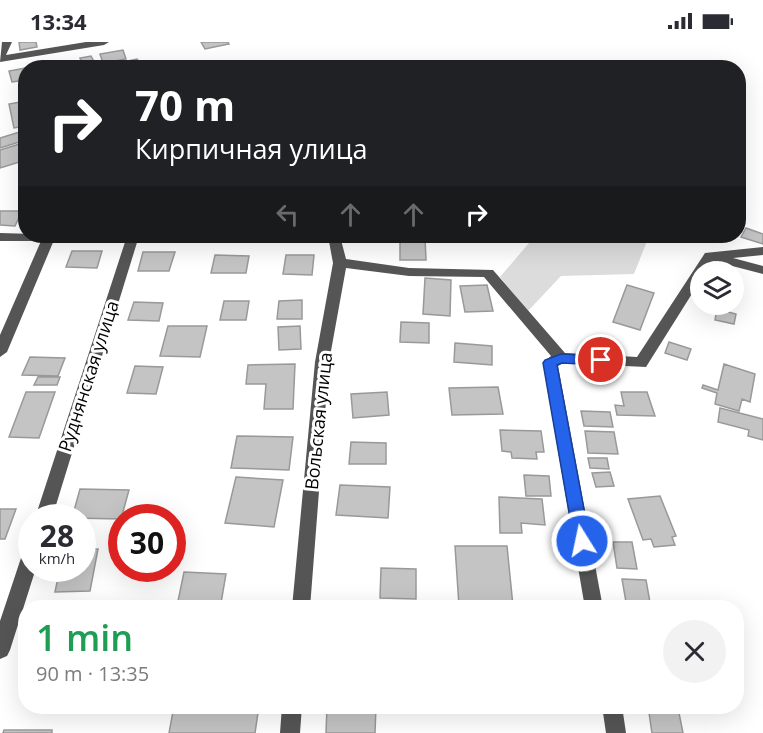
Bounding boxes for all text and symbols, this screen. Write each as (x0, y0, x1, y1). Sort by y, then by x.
text: 13:34 (30, 6, 87, 36)
text: 70 m (135, 76, 235, 133)
icon: right (36, 84, 114, 162)
text: Кирпичная улица (135, 130, 368, 167)
icon: left (271, 198, 304, 231)
icon: ahead (334, 198, 367, 231)
icon: ahead (397, 198, 430, 231)
icon: right (460, 198, 493, 231)
map controls (690, 261, 744, 315)
button: layers (690, 261, 744, 315)
street label: Руднянская улица (52, 297, 124, 455)
pin (575, 334, 626, 385)
icon: arrive (584, 343, 617, 376)
street label: Вольская улица (299, 351, 337, 491)
speed limit sign: 30 (108, 504, 186, 582)
position arrow (550, 509, 614, 573)
text: 28 (40, 515, 74, 556)
text: km/h (39, 548, 75, 568)
text: 1 min (36, 613, 133, 662)
button: close (663, 620, 726, 683)
text: 90 m · 13:35 (36, 660, 149, 687)

